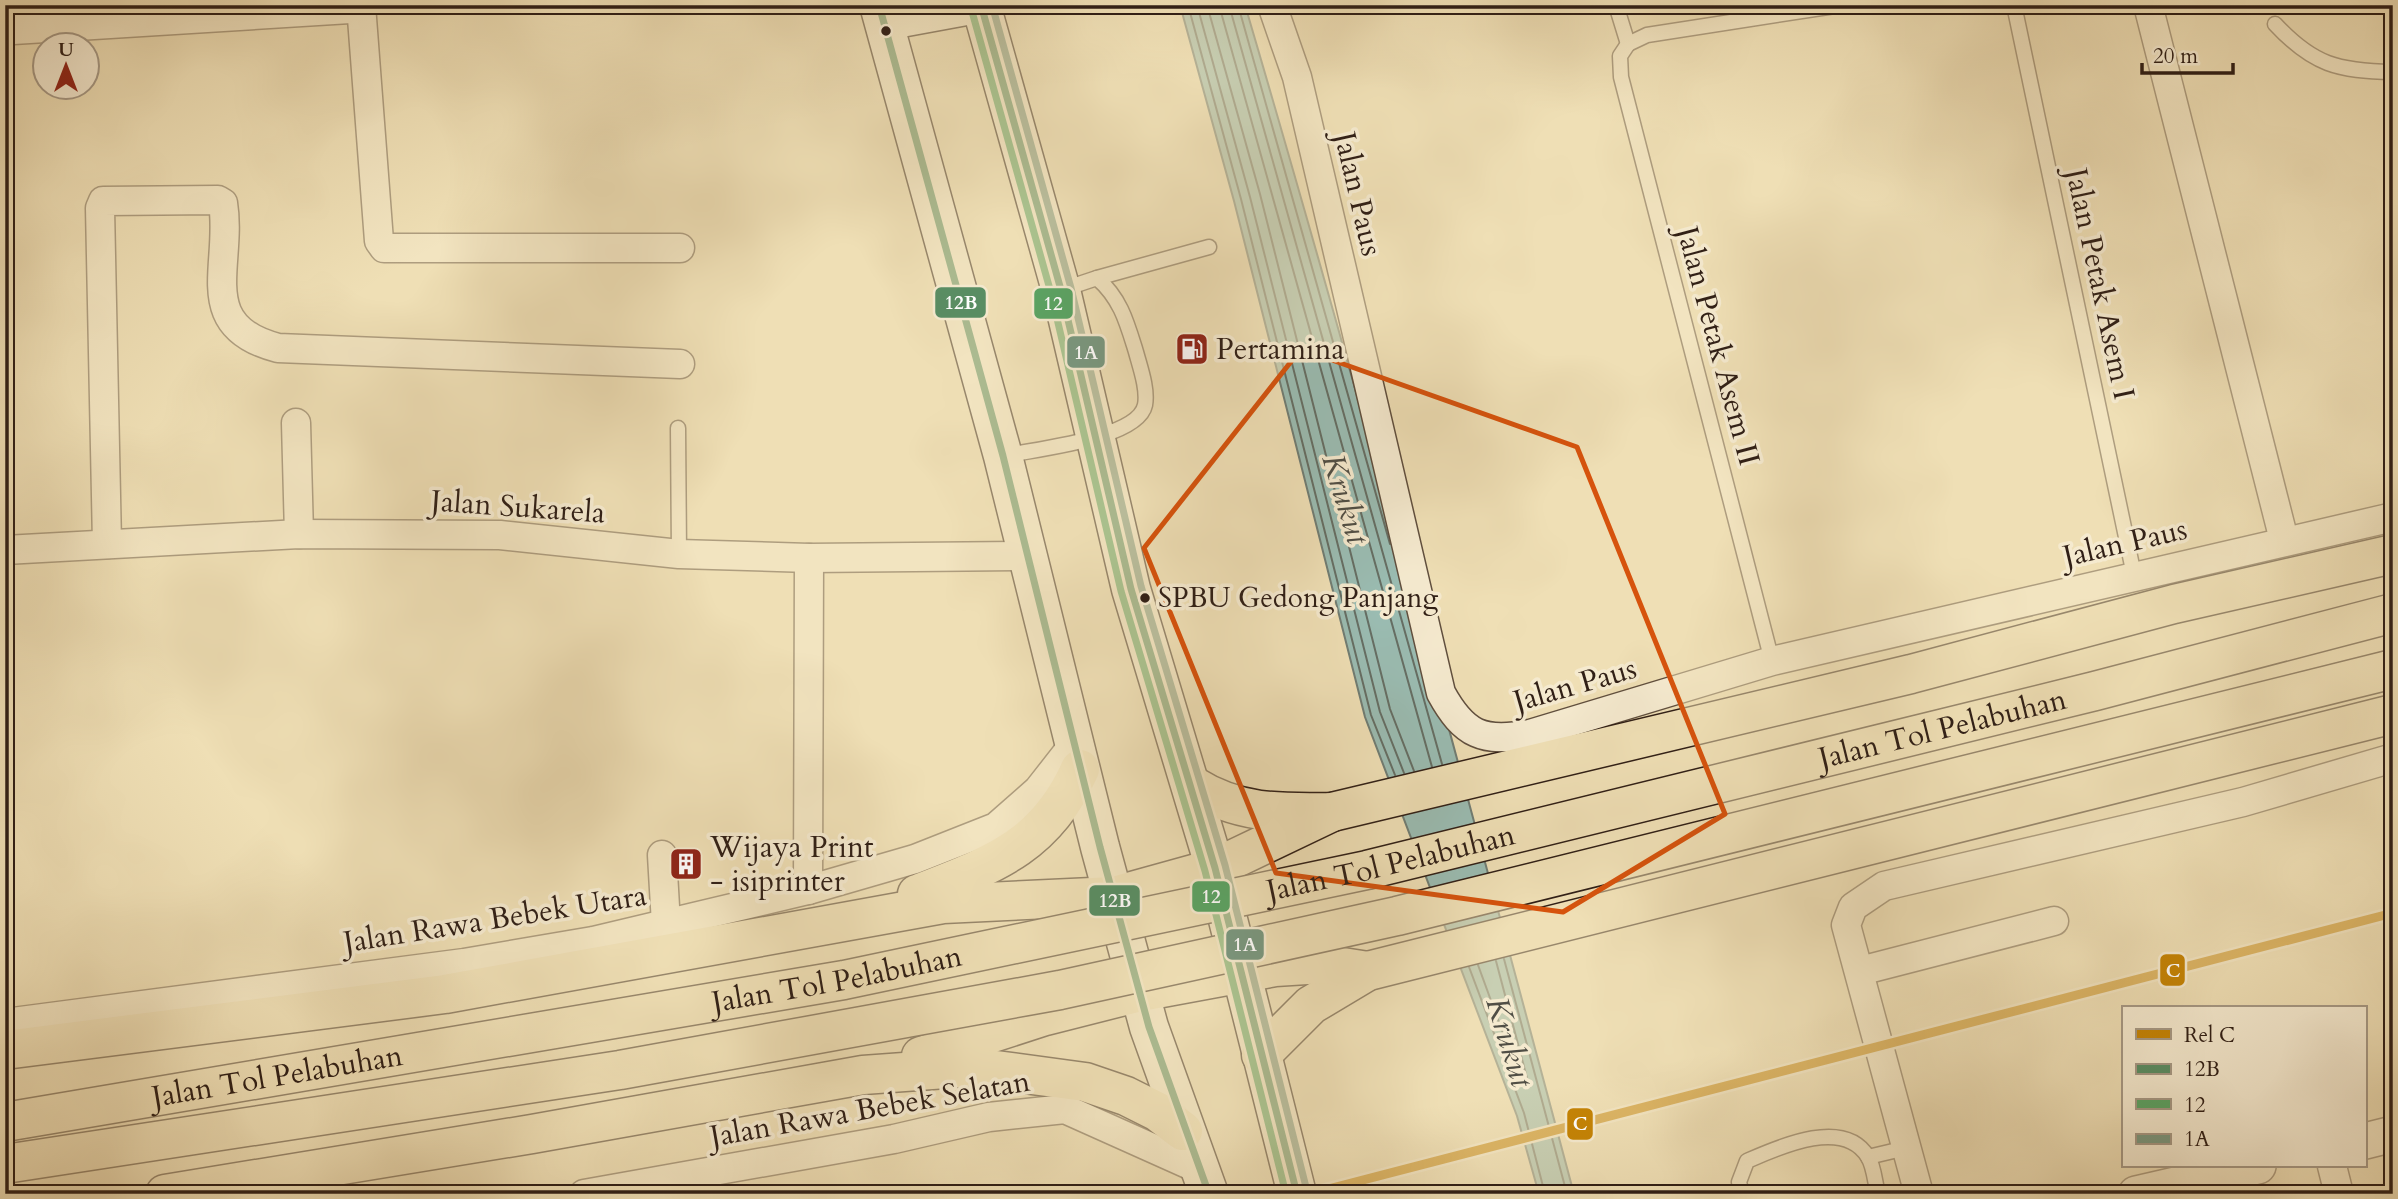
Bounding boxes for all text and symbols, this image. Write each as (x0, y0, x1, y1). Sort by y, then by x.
unlabelled marker (879, 24, 893, 38)
north arrow (32, 32, 102, 102)
scale bar (2142, 32, 2234, 76)
text: U (58, 37, 74, 63)
text: 20 m (2153, 42, 2198, 71)
street label: Jalan Paus (1323, 124, 1392, 260)
street label: Jalan Petak Asem I (2055, 161, 2145, 403)
street label: Jalan Petak Asem II (1665, 218, 1770, 470)
line badge: 12B (934, 286, 987, 319)
line badge: 12 (1033, 287, 1074, 320)
text: 12B (944, 290, 978, 316)
text: 12 (1043, 291, 1063, 317)
place label: Pertamina (1216, 329, 1345, 370)
fuel station icon: Pertamina (1173, 330, 1211, 368)
line badge: 1A (1066, 335, 1106, 369)
text: 1A (1074, 340, 1099, 366)
water label: Krukut (1310, 448, 1380, 551)
street label: Jalan Sukarela (426, 480, 606, 534)
street label: Jalan Paus (2055, 509, 2191, 578)
place label: SPBU Gedong Panjang (1158, 579, 1439, 617)
marker: SPBU Gedong Panjang (1138, 591, 1152, 605)
street label: Jalan Paus (1505, 648, 1641, 723)
street label: Jalan Tol Pelabuhan (1810, 678, 2071, 780)
street label: Jalan Tol Pelabuhan (1259, 814, 1519, 912)
place label: Wijaya Print - isiprinter (709, 827, 874, 902)
building icon: Wijaya Print - isiprinter (667, 845, 705, 883)
street label: Jalan Rawa Bebek Utara (337, 875, 650, 964)
line badge: 12 (1191, 880, 1231, 913)
line badge: 12B (1088, 884, 1141, 917)
text: 12 (1201, 884, 1221, 910)
text: 12B (1098, 888, 1132, 914)
line badge: 1A (1225, 928, 1265, 961)
text: 1A (1233, 932, 1258, 958)
street label: Jalan Tol Pelabuhan (705, 935, 966, 1023)
line badge: C (2159, 953, 2186, 987)
text: C (2166, 958, 2181, 984)
water label: Krukut (1474, 991, 1544, 1094)
legend (2122, 1006, 2366, 1168)
text: Rel C (2184, 1021, 2235, 1050)
street label: Jalan Tol Pelabuhan (145, 1035, 406, 1118)
text: 12B (2184, 1055, 2220, 1084)
street label: Jalan Rawa Bebek Selatan (703, 1061, 1033, 1158)
text: 12 (2184, 1091, 2206, 1120)
line badge: C (1566, 1107, 1594, 1141)
text: C (1573, 1111, 1588, 1137)
text: 1A (2184, 1125, 2210, 1154)

